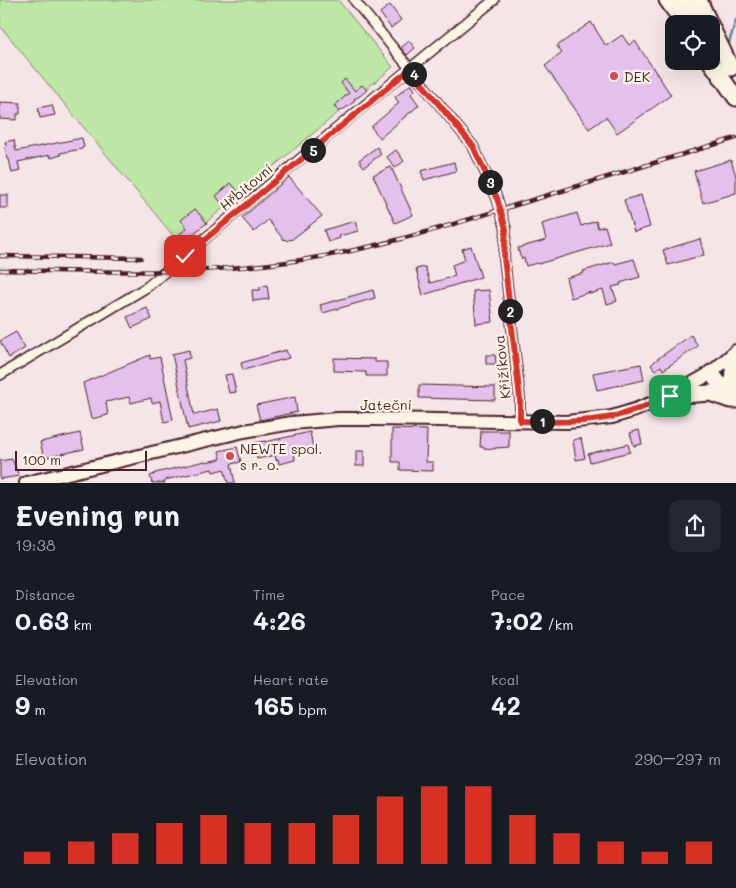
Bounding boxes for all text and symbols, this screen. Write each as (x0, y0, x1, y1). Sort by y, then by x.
map controls (665, 15, 720, 70)
button: locate (665, 15, 720, 70)
pin: 4 (402, 62, 426, 86)
text: 4 (410, 65, 419, 84)
place label: DEK (624, 67, 651, 86)
marker: DEK (608, 70, 620, 82)
pin: 5 (300, 138, 326, 162)
text: 5 (309, 141, 318, 160)
street label: Hřbitovní (215, 159, 277, 215)
pin: 3 (478, 170, 502, 194)
text: 3 (486, 173, 495, 192)
pin (164, 235, 206, 277)
icon: check (171, 242, 199, 270)
pin: 2 (498, 298, 522, 324)
text: 2 (507, 302, 514, 321)
street label: Křižíkova (489, 334, 515, 400)
pin (649, 375, 691, 417)
icon: arrive (656, 382, 684, 410)
street label: Jateční (360, 395, 412, 414)
pin: 1 (530, 408, 554, 434)
text: 1 (539, 412, 546, 431)
place label: NEWTE spol. s r. o. (240, 439, 322, 474)
scale bar (15, 448, 148, 471)
text: 100 m (22, 450, 61, 469)
marker: NEWTE spol. s r. o. (224, 450, 236, 462)
text: Evening run (15, 497, 180, 533)
button: share (669, 500, 721, 552)
text: 19:38 (15, 534, 56, 555)
text: Distance (15, 585, 75, 604)
text: Time (253, 585, 285, 604)
text: Pace (491, 585, 525, 604)
text: 0.63 (15, 604, 69, 636)
text: 4:26 (253, 604, 306, 636)
text: 7:02 (491, 604, 543, 636)
text: km (69, 615, 92, 634)
text: /km (543, 615, 573, 634)
text: Elevation (15, 670, 78, 689)
text: Heart rate (253, 670, 329, 689)
text: kcal (491, 670, 519, 689)
text: 9 (15, 689, 30, 721)
text: 165 (253, 689, 294, 721)
text: 42 (491, 689, 521, 721)
text: m (30, 700, 46, 719)
text: bpm (294, 700, 327, 719)
text: Elevation (15, 748, 87, 769)
text: 290–297 m (635, 748, 721, 769)

